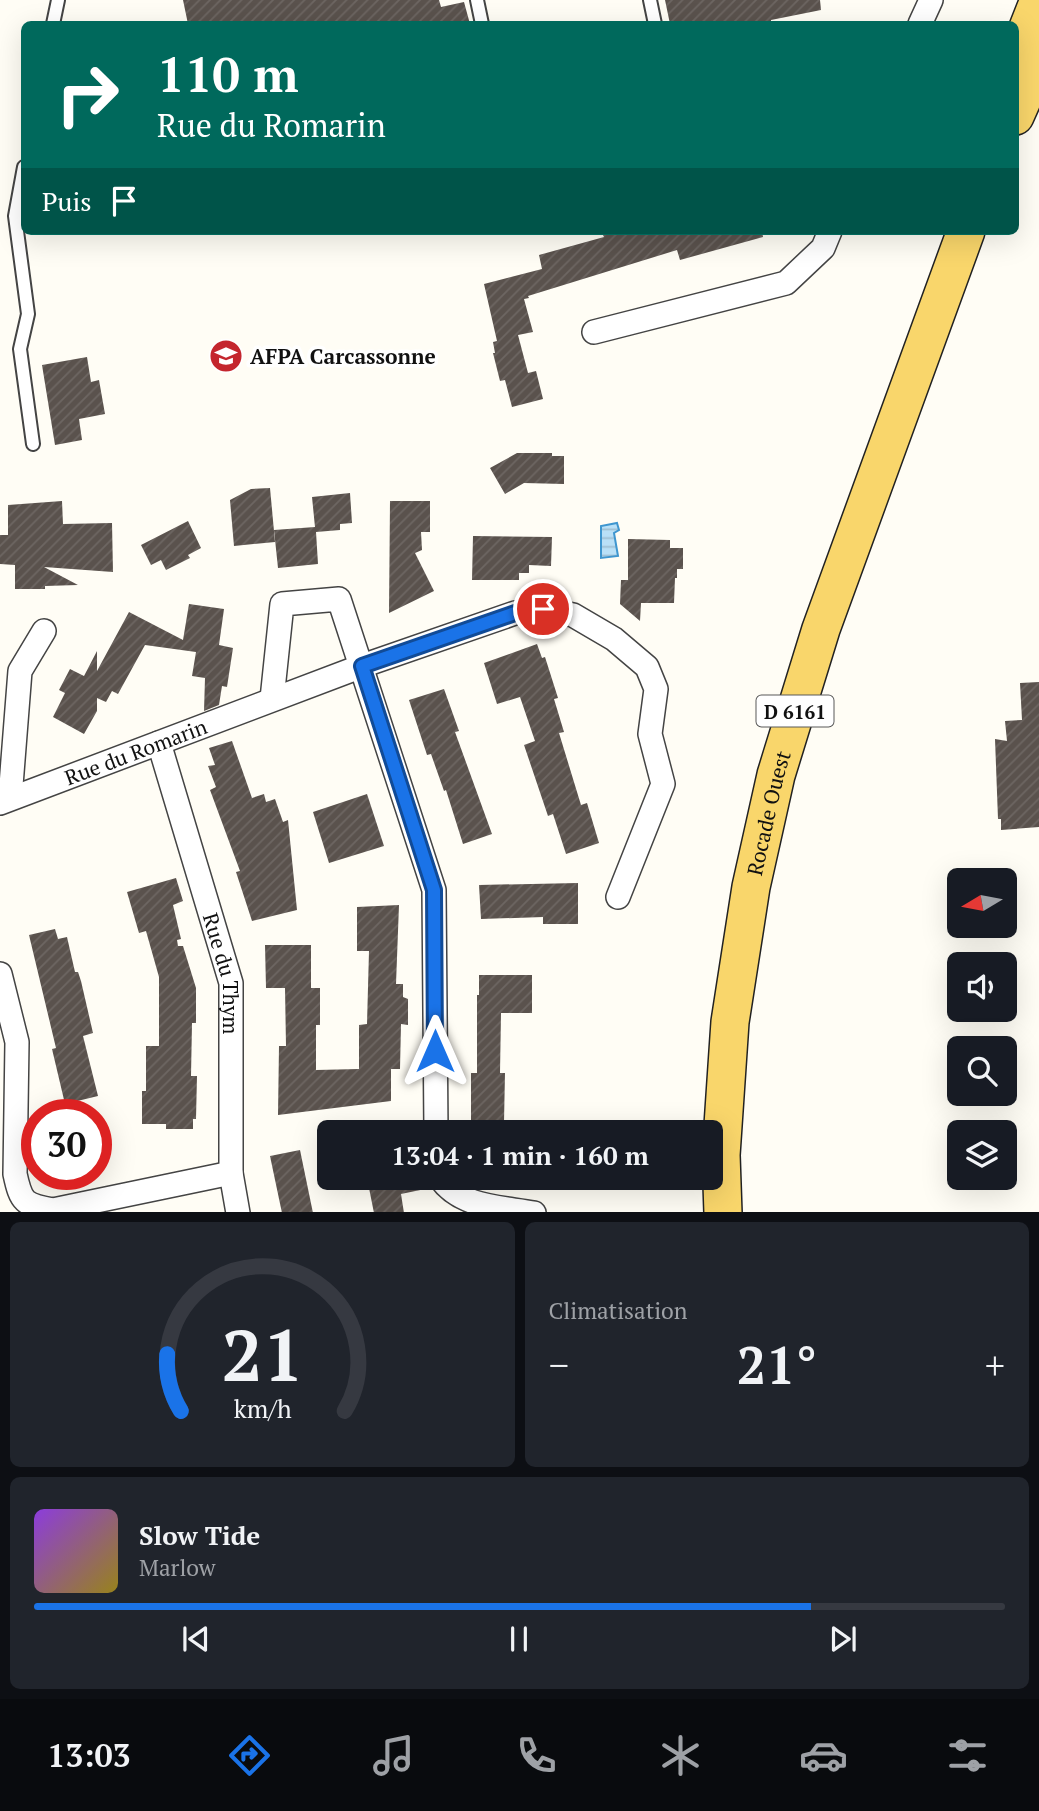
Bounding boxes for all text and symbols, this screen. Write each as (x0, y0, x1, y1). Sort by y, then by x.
text: 110 m (157, 41, 299, 106)
icon: right (42, 49, 133, 140)
text: Rue du Romarin (157, 104, 386, 146)
icon: arrive (105, 182, 143, 220)
text: Puis (42, 184, 91, 218)
school or university icon: AFPA Carcassonne (207, 337, 245, 375)
place label: AFPA Carcassonne (250, 342, 436, 370)
pin (513, 579, 573, 639)
icon: arrive (524, 590, 562, 628)
road number: D 6161 (756, 696, 834, 726)
street label: Rue du Romarin (60, 712, 211, 791)
street label: Rocade Ouest (740, 747, 797, 878)
north arrow (947, 868, 1017, 938)
map controls (947, 868, 1017, 1190)
street label: Rue du Thym (197, 909, 245, 1034)
button: sound (947, 952, 1017, 1022)
position arrow (398, 1014, 472, 1088)
button: search (947, 1036, 1017, 1106)
speed limit sign: 30 (21, 1099, 112, 1190)
button: layers (947, 1120, 1017, 1190)
text: 13:04 · 1 min · 160 m (391, 1138, 649, 1172)
text: Climatisation (549, 1295, 688, 1326)
text: 21 (221, 1305, 303, 1402)
text: 21° (737, 1330, 817, 1399)
text: − (549, 1340, 569, 1390)
text: + (985, 1340, 1005, 1390)
text: km/h (233, 1391, 291, 1424)
text: Slow Tide (139, 1518, 260, 1552)
text: Marlow (139, 1552, 216, 1583)
icon: previous (177, 1620, 215, 1658)
icon: pause (500, 1620, 538, 1658)
icon: next (824, 1620, 862, 1658)
icon: directions (225, 1731, 274, 1780)
icon: music (369, 1731, 418, 1780)
icon: phone (512, 1731, 561, 1780)
icon: climate (656, 1731, 705, 1780)
icon: car (799, 1731, 848, 1780)
icon: filters (943, 1731, 992, 1780)
text: 13:03 (47, 1734, 131, 1776)

